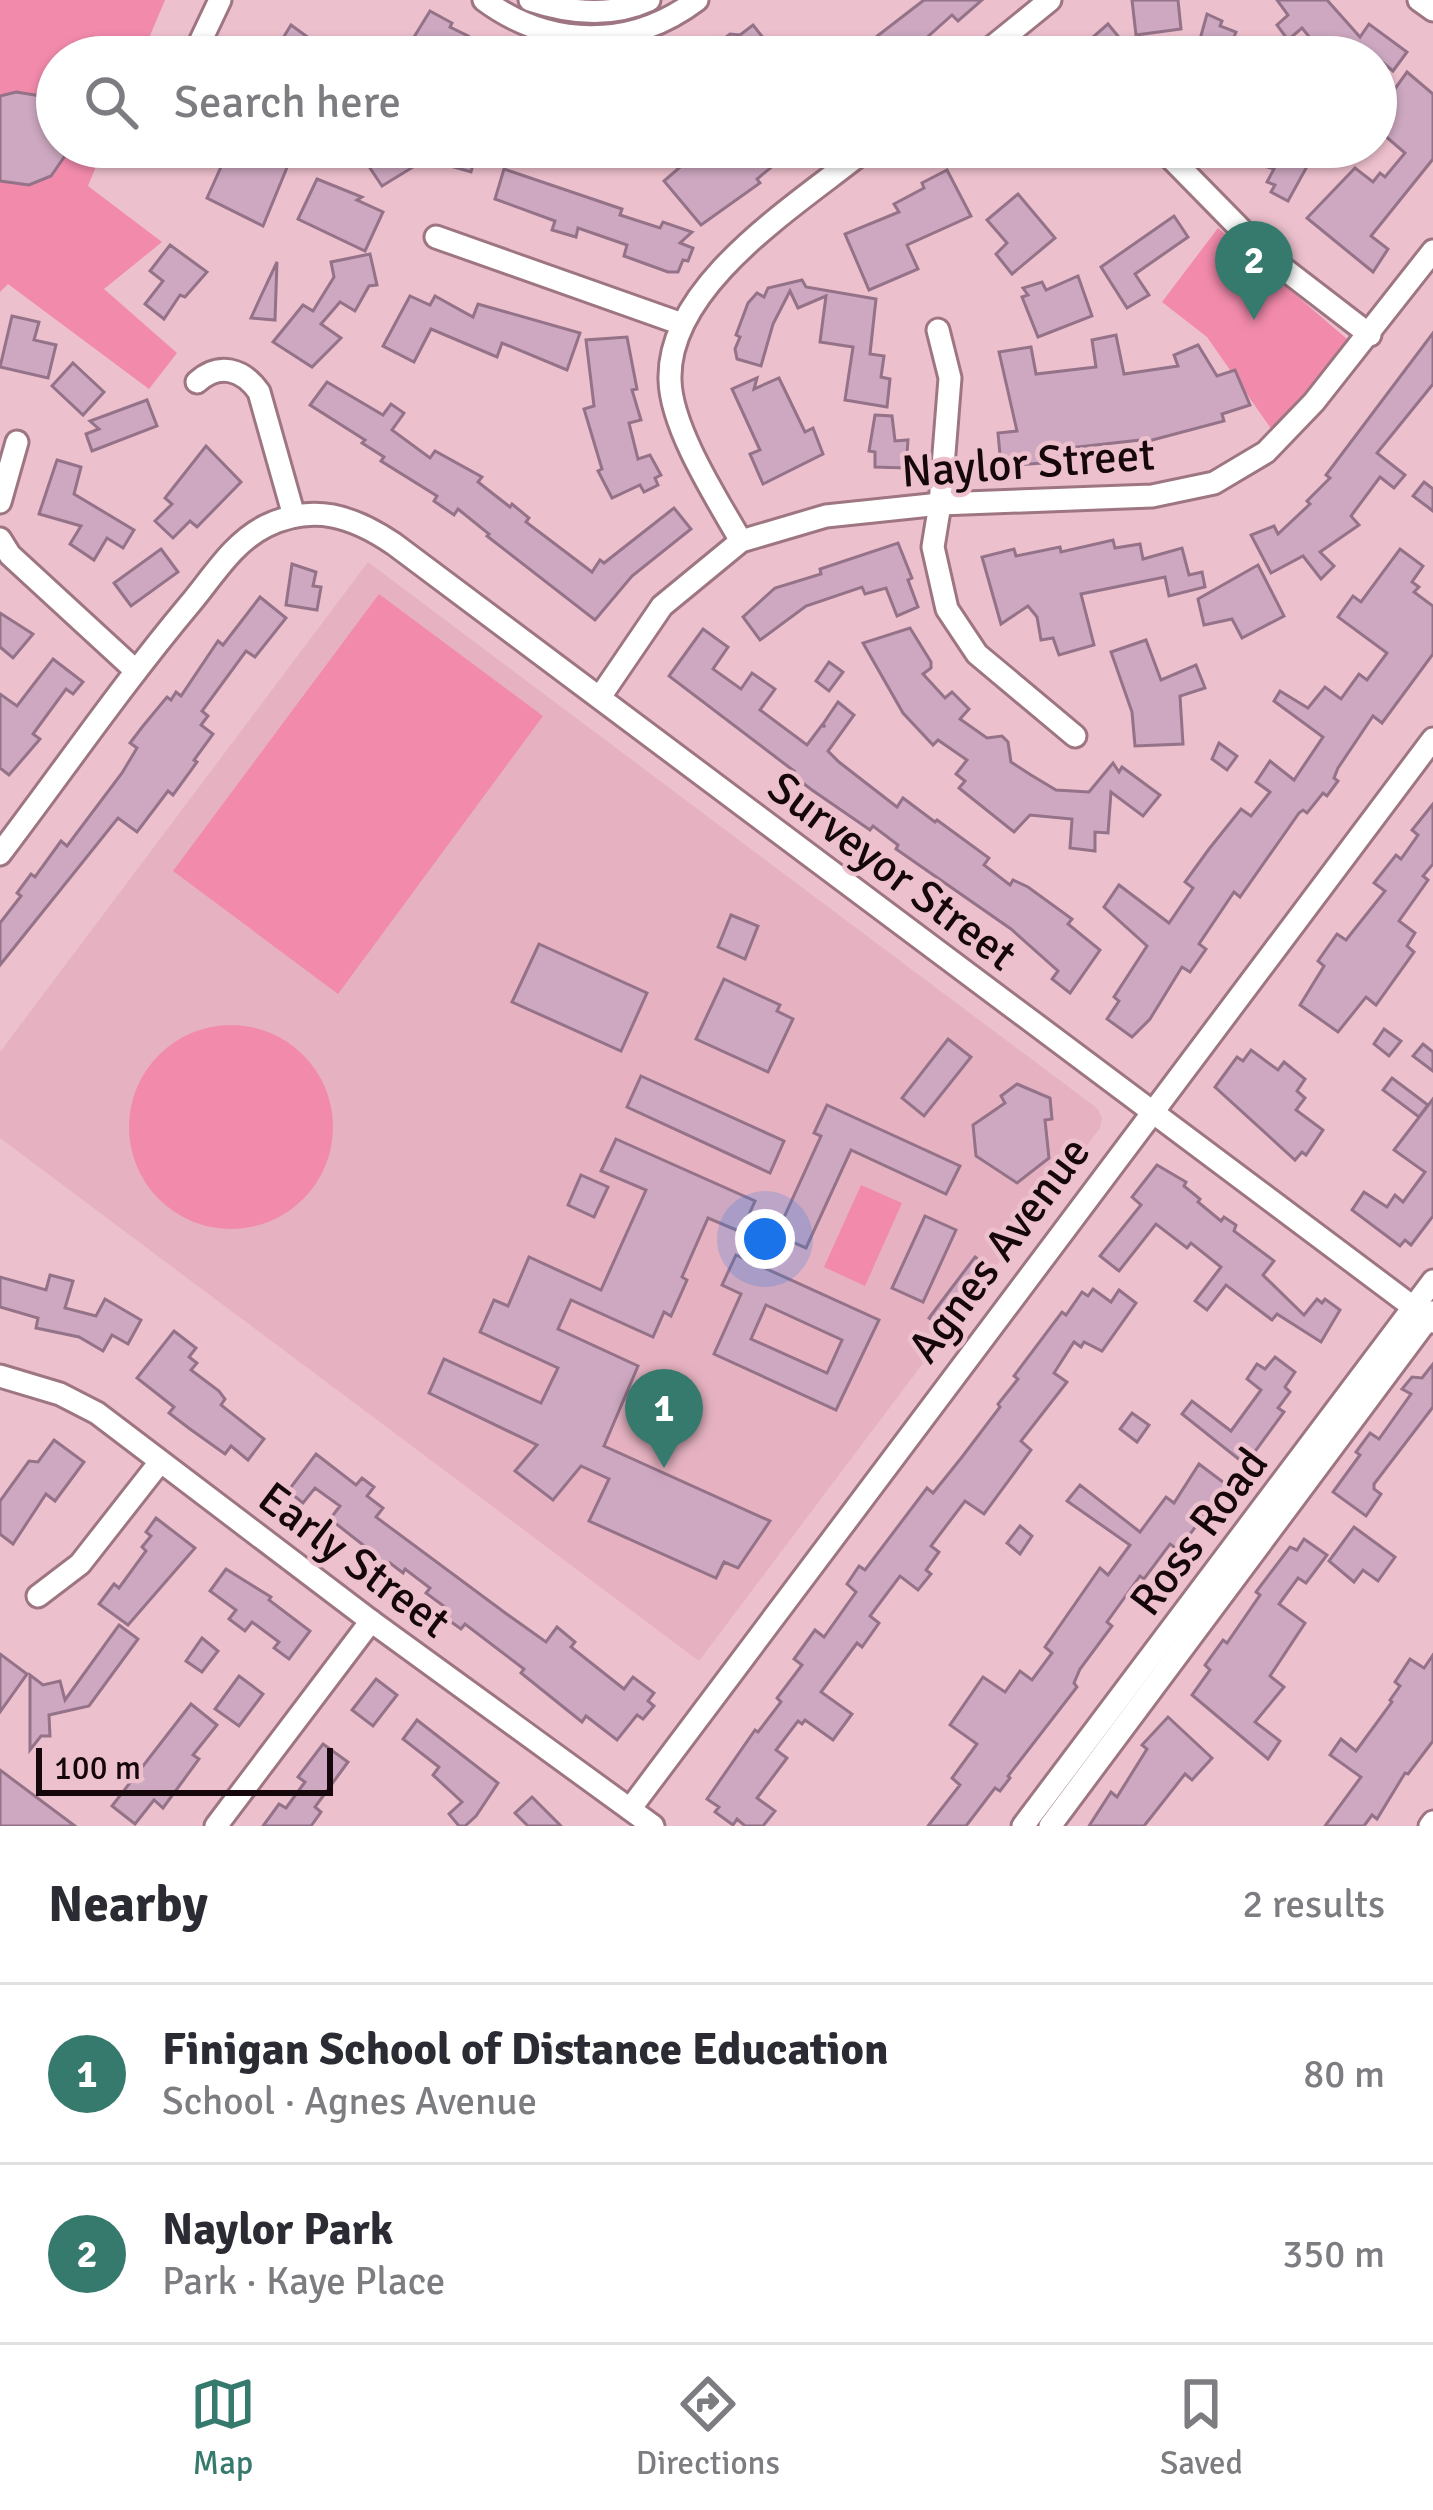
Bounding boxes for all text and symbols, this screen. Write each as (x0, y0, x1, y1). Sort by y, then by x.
search box (36, 36, 1397, 168)
icon: search (78, 69, 144, 135)
text: Search here (174, 75, 401, 130)
pin: 2 (1215, 221, 1293, 320)
street label: Naylor Street (900, 427, 1157, 500)
street label: Surveyor Street (757, 760, 1027, 983)
street label: Agnes Avenue (896, 1126, 1102, 1374)
your location (735, 1209, 795, 1269)
pin: 1 (625, 1369, 703, 1468)
street label: Ross Road (1118, 1437, 1280, 1626)
street label: Early Street (248, 1470, 461, 1650)
scale bar (36, 1742, 333, 1795)
text: 100 m (54, 1748, 141, 1789)
text: Nearby (48, 1873, 208, 1936)
text: 2 results (1242, 1880, 1385, 1928)
text: Finigan School of Distance Education (162, 2022, 889, 2077)
text: 1 (76, 2050, 98, 2098)
text: 80 m (1303, 2050, 1385, 2098)
text: School · Agnes Avenue (162, 2077, 537, 2125)
text: Naylor Park (162, 2202, 393, 2257)
text: 2 (76, 2230, 98, 2278)
text: 350 m (1282, 2230, 1385, 2278)
text: Park · Kaye Place (162, 2257, 445, 2305)
tab: Map (190, 2371, 256, 2484)
tab: Directions (636, 2371, 780, 2484)
tab: Saved (1160, 2371, 1243, 2484)

